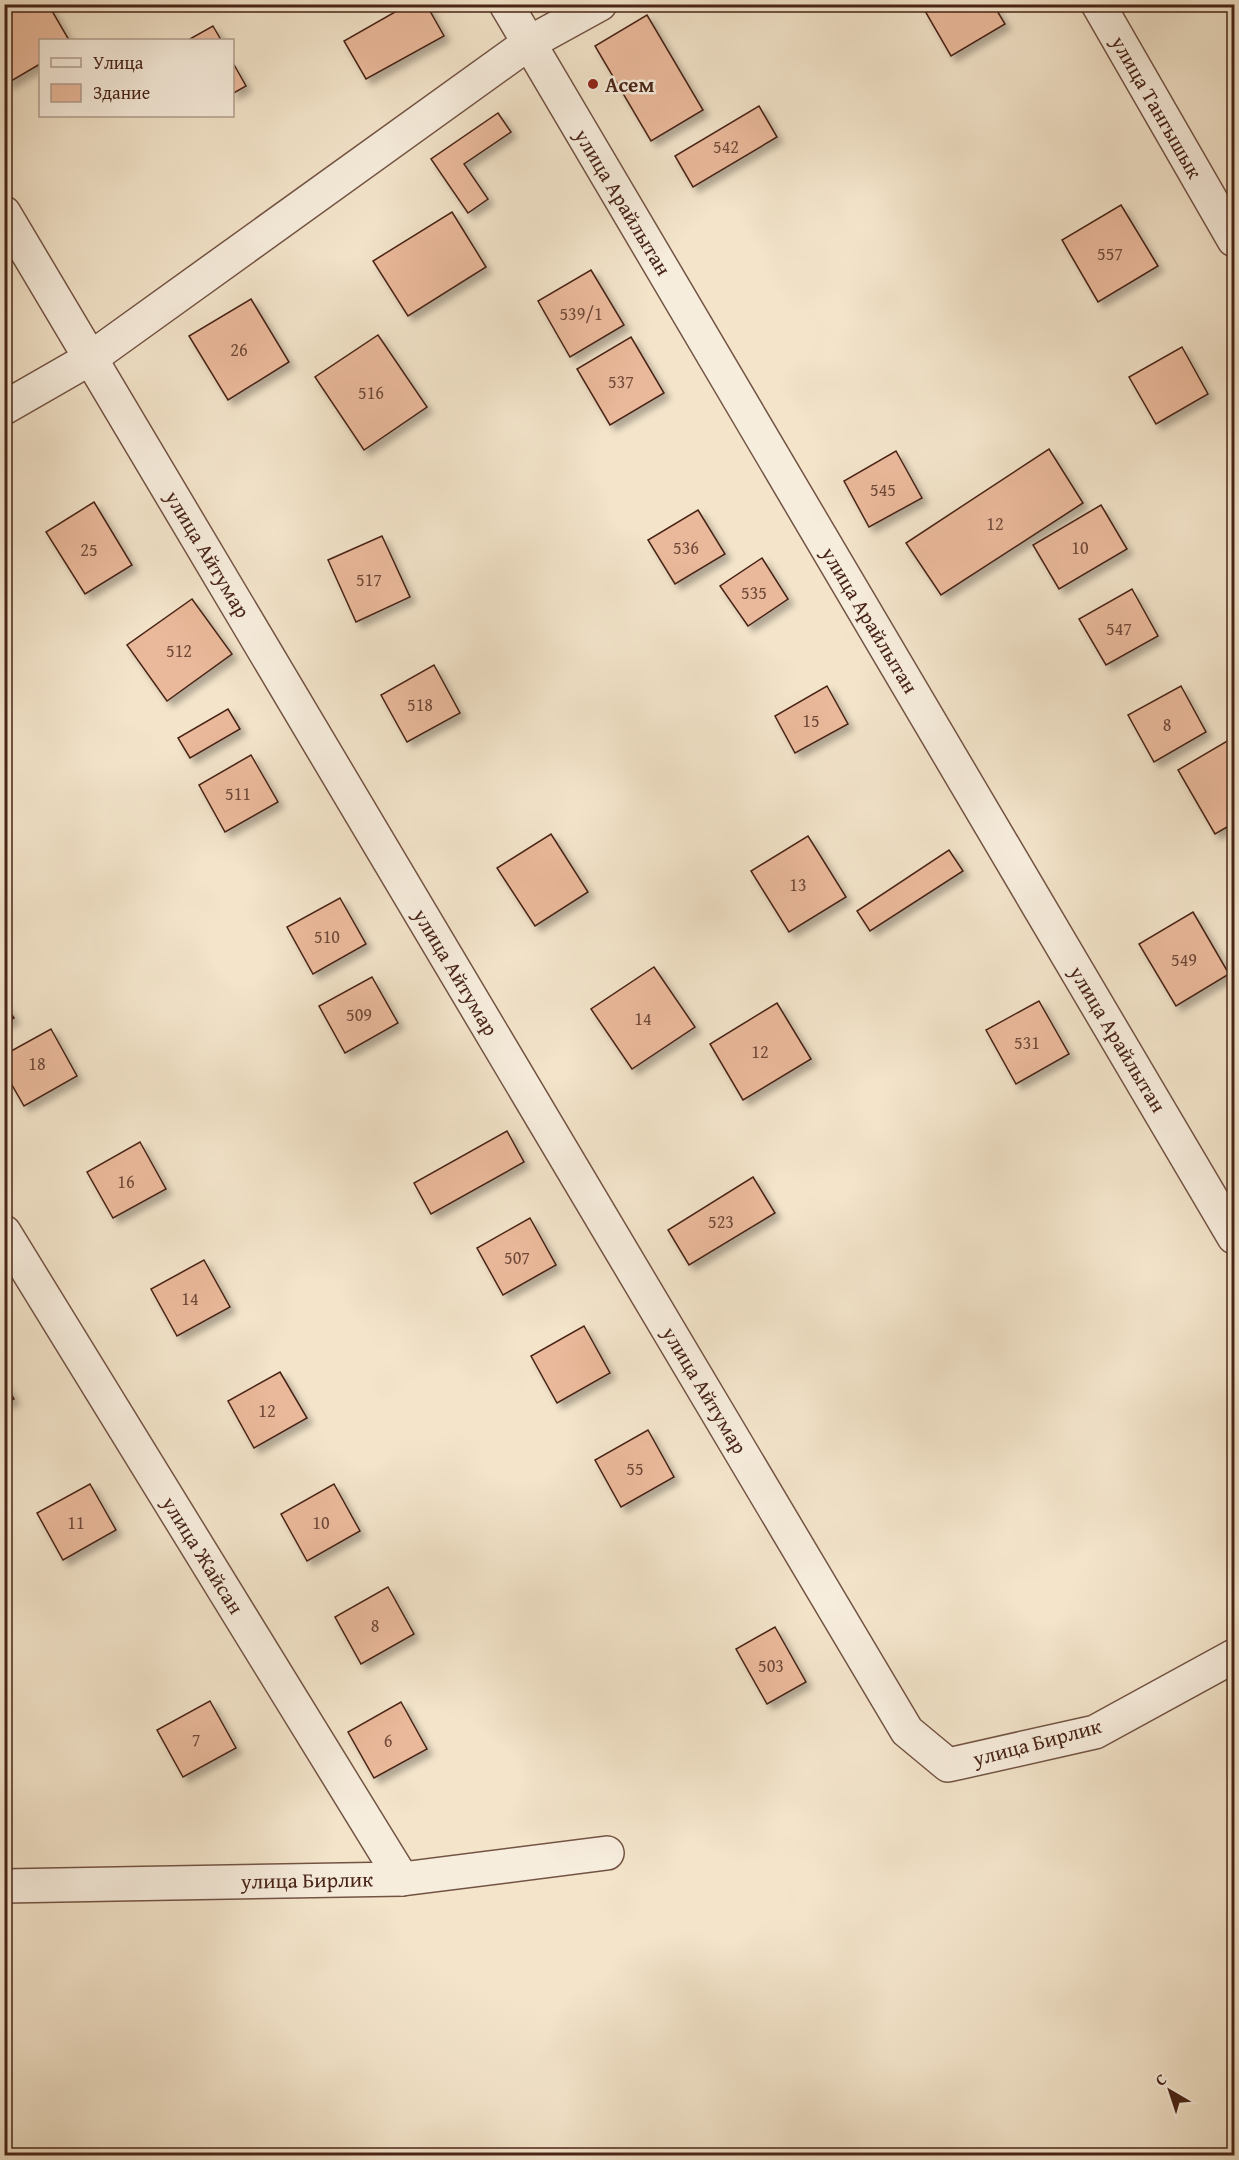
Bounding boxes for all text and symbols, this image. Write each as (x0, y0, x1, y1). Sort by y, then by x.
street label: улица Тангышык (1103, 29, 1211, 184)
legend (39, 39, 234, 117)
text: Улица (93, 49, 144, 76)
place label: Асем (605, 69, 654, 100)
marker: Асем (586, 77, 600, 91)
text: Здание (93, 79, 150, 106)
street label: улица Арайлытан (566, 122, 679, 281)
house number: 542 (713, 133, 739, 160)
house number: 557 (1097, 240, 1123, 267)
house number: 539/1 (559, 300, 603, 327)
house number: 26 (230, 336, 248, 363)
house number: 537 (608, 368, 634, 395)
house number: 516 (358, 379, 384, 406)
house number: 545 (870, 476, 896, 503)
street label: улица Айтумар (157, 484, 258, 624)
house number: 12 (986, 510, 1004, 537)
house number: 536 (673, 534, 699, 561)
house number: 10 (1071, 534, 1089, 561)
house number: 25 (80, 536, 98, 563)
street label: улица Арайлытан (813, 540, 926, 699)
house number: 517 (356, 566, 382, 593)
house number: 535 (741, 579, 767, 606)
house number: 547 (1106, 615, 1132, 642)
house number: 512 (166, 637, 192, 664)
house number: 518 (407, 691, 433, 718)
house number: 15 (802, 707, 820, 734)
house number: 8 (1163, 711, 1171, 738)
house number: 511 (225, 780, 251, 807)
house number: 13 (789, 871, 807, 898)
street label: улица Айтумар (405, 902, 506, 1042)
house number: 510 (314, 923, 340, 950)
house number: 549 (1171, 946, 1197, 973)
street label: улица Арайлытан (1061, 959, 1174, 1118)
house number: 509 (346, 1001, 372, 1028)
house number: 14 (634, 1005, 652, 1032)
house number: 531 (1014, 1029, 1040, 1056)
house number: 12 (751, 1038, 769, 1065)
house number: 18 (28, 1050, 46, 1077)
house number: 16 (117, 1168, 135, 1195)
house number: 523 (708, 1208, 734, 1235)
house number: 507 (504, 1244, 530, 1271)
house number: 14 (181, 1285, 199, 1312)
street label: улица Айтумар (654, 1320, 755, 1460)
house number: 12 (258, 1397, 276, 1424)
house number: 55 (626, 1455, 644, 1482)
street label: улица Жайсан (154, 1489, 252, 1620)
house number: 11 (67, 1509, 85, 1536)
house number: 10 (312, 1509, 330, 1536)
house number: 8 (371, 1612, 379, 1639)
house number: 503 (758, 1652, 784, 1679)
street label: улица Бирлик (968, 1710, 1105, 1774)
house number: 7 (192, 1726, 200, 1753)
house number: 6 (384, 1727, 392, 1754)
street label: улица Бирлик (240, 1863, 373, 1897)
north arrow (1140, 2061, 1200, 2121)
text: С (1149, 2067, 1172, 2092)

